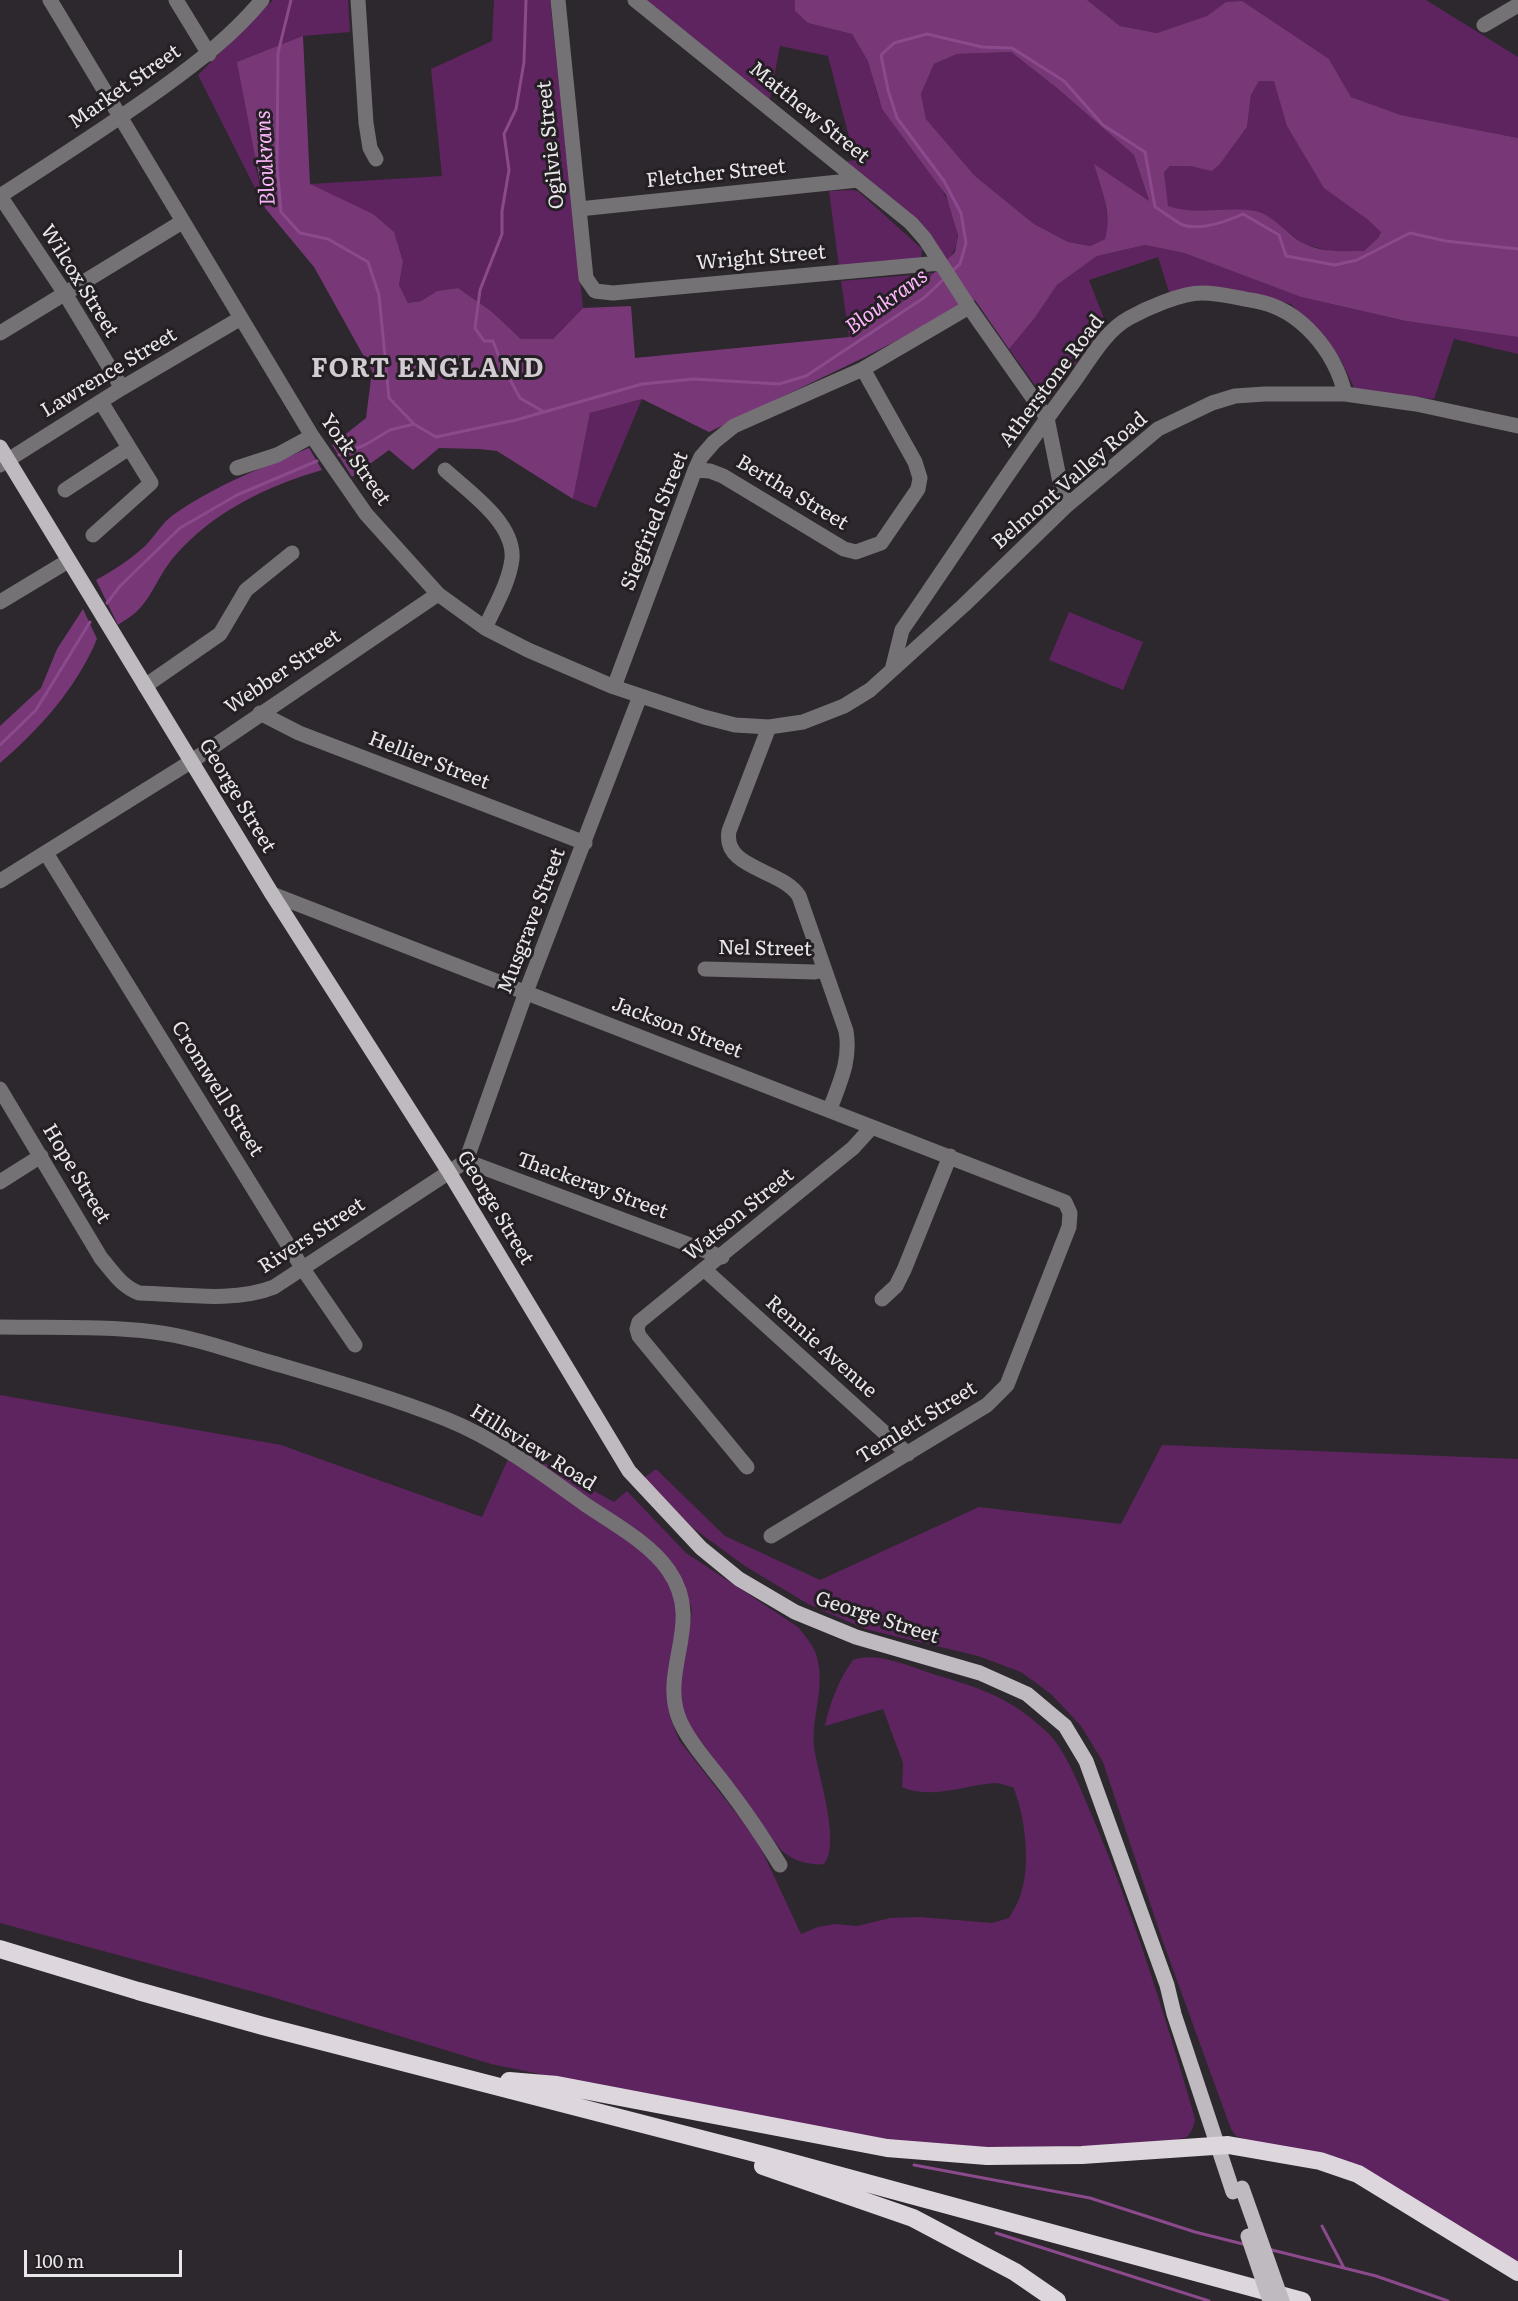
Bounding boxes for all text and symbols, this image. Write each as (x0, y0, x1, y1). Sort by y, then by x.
street label: Market Street (65, 40, 185, 134)
street label: Matthew Street (744, 57, 874, 169)
street label: Ogilvie Street (532, 80, 570, 210)
water label: Bloukrans (251, 110, 281, 206)
street label: Fletcher Street (645, 155, 787, 193)
street label: Wilcox Street (35, 220, 123, 342)
street label: Wright Street (695, 240, 827, 276)
water label: Bloukrans (841, 264, 933, 340)
street label: Atherstone Road (995, 310, 1109, 452)
street label: Lawrence Street (37, 323, 181, 423)
district label: FORT ENGLAND (311, 353, 545, 385)
street label: Belmont Valley Road (988, 407, 1152, 555)
street label: York Street (315, 410, 395, 510)
street label: Siegfried Street (616, 448, 694, 594)
street label: Bertha Street (732, 450, 852, 536)
street label: Webber Street (221, 624, 345, 720)
street label: Hellier Street (365, 727, 493, 795)
street label: George Street (194, 735, 280, 857)
street label: Musgrave Street (493, 845, 571, 997)
street label: Nel Street (718, 936, 812, 962)
street label: Jackson Street (608, 992, 746, 1064)
street label: Cromwell Street (166, 1017, 268, 1161)
street label: Hope Street (37, 1120, 115, 1228)
street label: George Street (452, 1147, 538, 1269)
street label: Thackeray Street (513, 1147, 671, 1225)
street label: Watson Street (679, 1163, 799, 1267)
street label: Rivers Street (254, 1193, 370, 1279)
street label: Rennie Avenue (760, 1291, 882, 1403)
street label: Temlett Street (853, 1377, 981, 1469)
street label: Hillsview Road (466, 1400, 600, 1496)
street label: George Street (812, 1587, 942, 1649)
scale bar (27, 2238, 184, 2276)
text: 100 m (35, 2247, 84, 2274)

